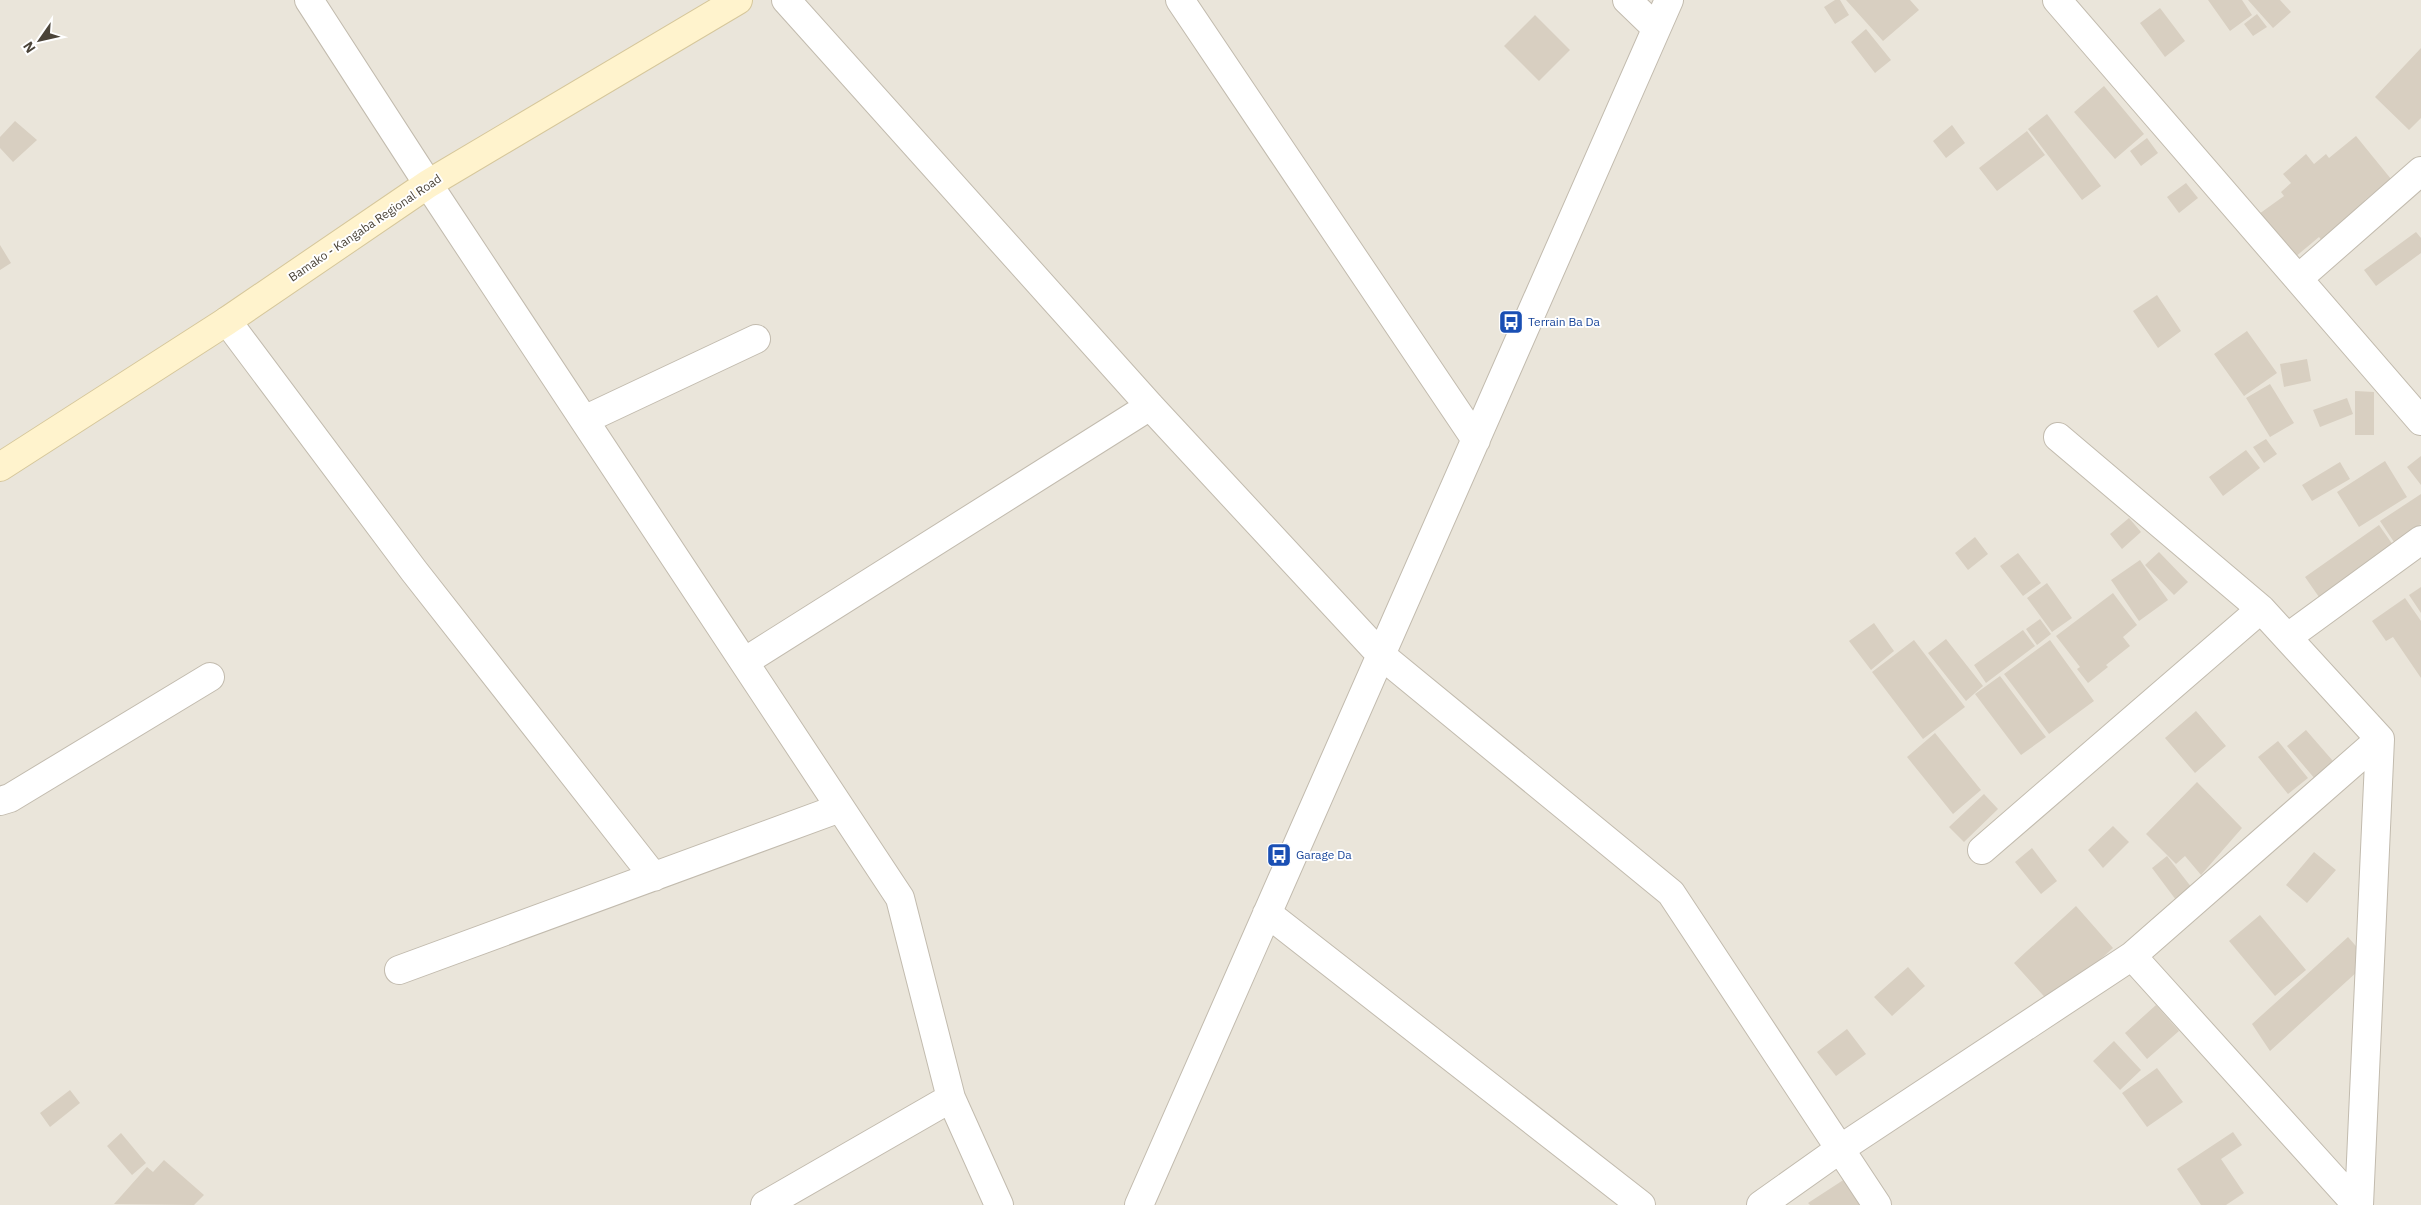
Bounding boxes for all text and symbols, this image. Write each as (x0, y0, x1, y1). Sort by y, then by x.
north arrow (15, 15, 65, 65)
text: N (19, 38, 40, 57)
street label: Bamako - Kangaba Regional Road (285, 171, 444, 284)
bus stop icon: Terrain Ba Da (1498, 309, 1524, 335)
place label: Terrain Ba Da (1528, 314, 1601, 329)
bus stop icon: Garage Da (1266, 842, 1292, 868)
place label: Garage Da (1296, 847, 1352, 862)

